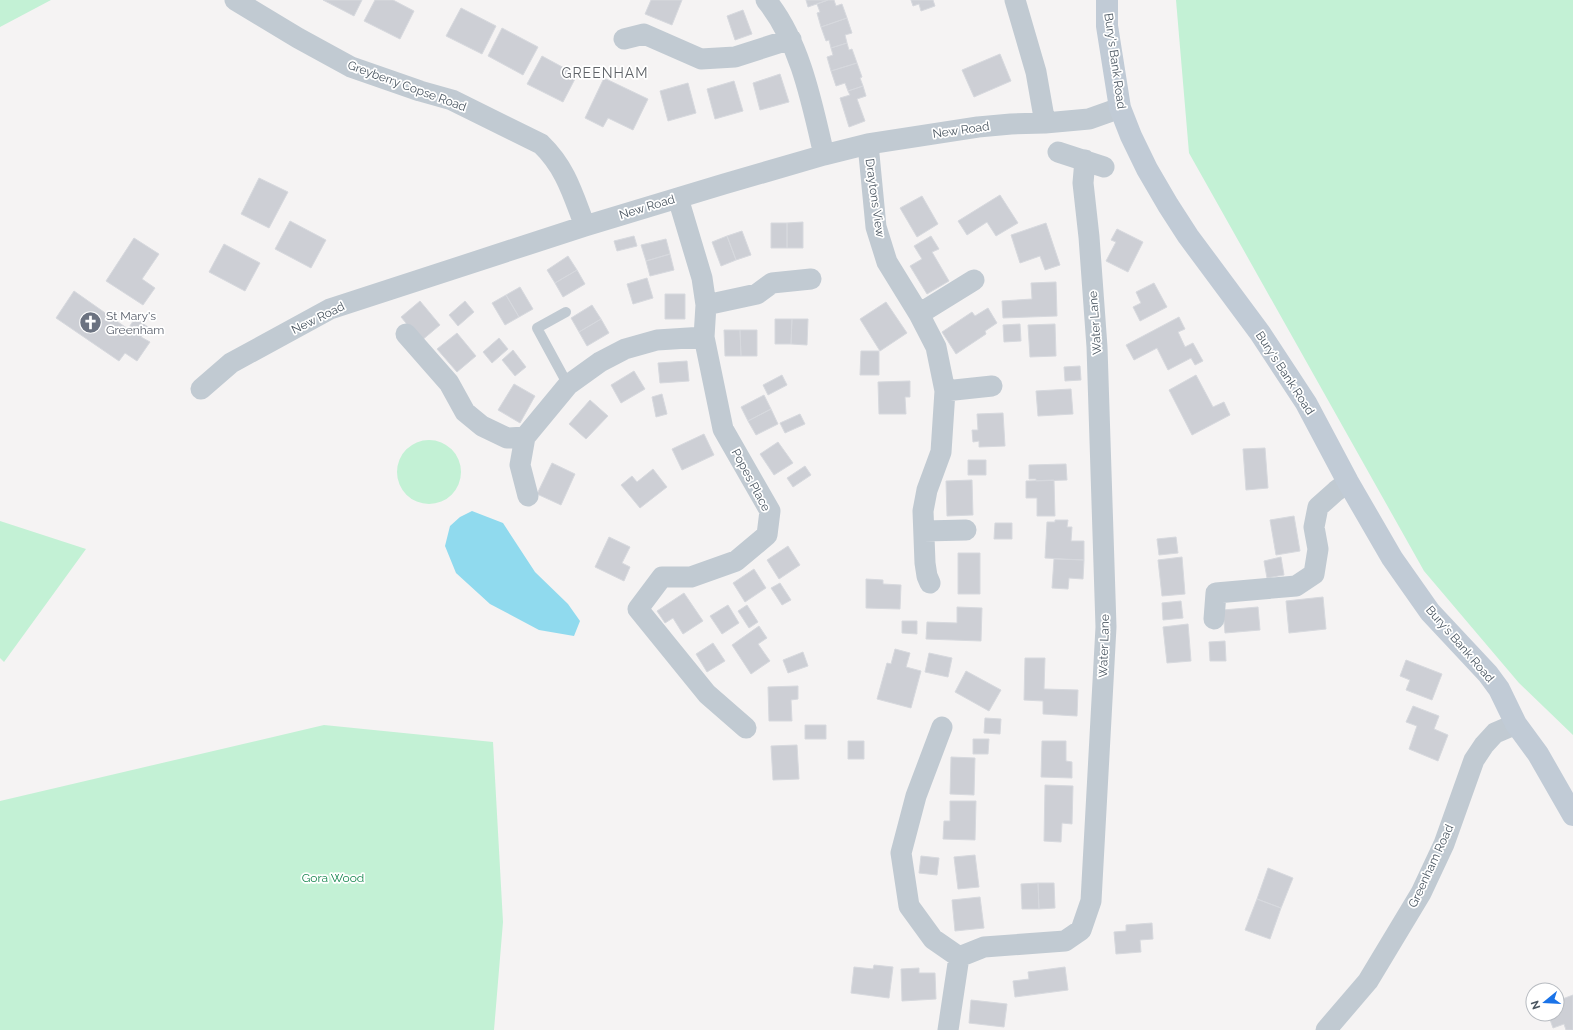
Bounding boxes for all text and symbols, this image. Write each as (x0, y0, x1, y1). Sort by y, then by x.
street label: Bury's Bank Road (1101, 12, 1129, 110)
street label: Greyberry Copse Road (346, 58, 468, 114)
district label: GREENHAM (561, 65, 649, 81)
street label: New Road (932, 119, 990, 141)
street label: Draytons View (863, 158, 887, 239)
street label: New Road (618, 192, 676, 222)
street label: Water Lane (1086, 291, 1104, 355)
street label: New Road (289, 299, 347, 337)
place label: St Mary's Greenham (106, 309, 164, 337)
church icon: St Mary's Greenham (78, 310, 104, 336)
street label: Bury's Bank Road (1253, 329, 1317, 417)
street label: Popes Place (729, 446, 773, 514)
street label: Bury's Bank Road (1423, 603, 1497, 685)
street label: Water Lane (1096, 614, 1112, 678)
street label: Greenham Road (1406, 822, 1456, 910)
park label: Gora Wood (302, 871, 364, 885)
north arrow (1525, 982, 1565, 1022)
text: N (1528, 999, 1543, 1011)

